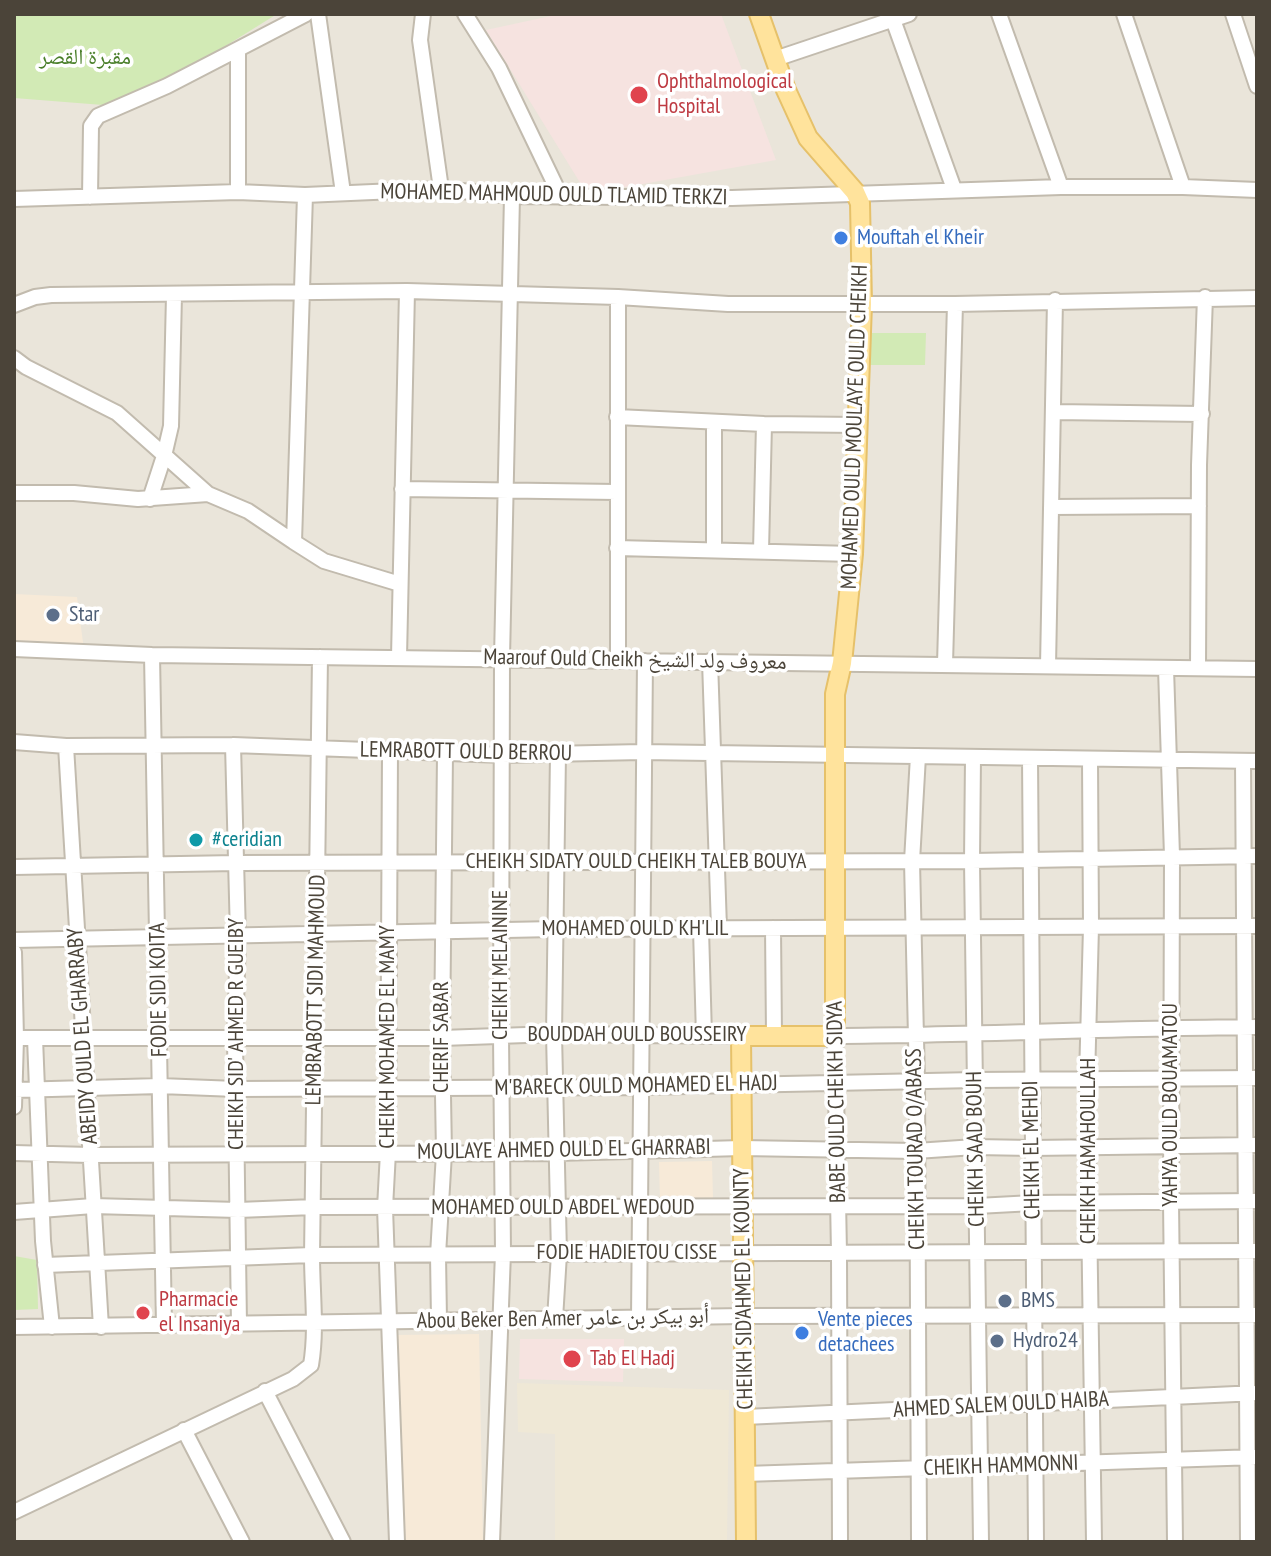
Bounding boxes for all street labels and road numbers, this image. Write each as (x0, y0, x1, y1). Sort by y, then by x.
street label: MOHAMED MAHMOUD OULD TLAMID TERKZI (380, 179, 728, 211)
street label: MOHAMED OULD MOULAYE OULD CHEIKH (836, 264, 874, 590)
street label: Maarouf Ould Cheikh معروف ولد الشيخ (483, 644, 787, 676)
street label: LEMRABOTT OULD BERROU (360, 737, 572, 767)
street label: CHEIKH SIDATY OULD CHEIKH TALEB BOUYA (466, 849, 806, 875)
street label: LEMBRABOTT SIDI MAHMOUD (301, 874, 331, 1106)
street label: CHEIKH MELAININE (488, 890, 514, 1040)
street label: MOHAMED OULD KH'LIL (542, 916, 728, 942)
street label: CHEIKH SID' AHMED R GUEIBY (224, 918, 250, 1150)
street label: FODIE SIDI KOITA (145, 923, 173, 1057)
street label: CHEIKH MOHAMED EL MAMY (375, 925, 401, 1149)
street label: ABEIDY OULD EL GHARRABY (62, 927, 104, 1145)
street label: CHERIF SABAR (429, 981, 455, 1093)
street label: BABE OULD CHEIKH SIDYA (822, 1001, 852, 1203)
street label: YAHYA OULD BOUAMATOU (1158, 1003, 1184, 1207)
street label: BOUDDAH OULD BOUSSEIRY (527, 1022, 747, 1048)
street label: CHEIKH TOURAD O/ABASS (901, 1048, 931, 1250)
street label: CHEIKH HAMAHOULLAH (1076, 1058, 1102, 1244)
street label: M'BARECK OULD MOHAMED EL HADJ (494, 1070, 778, 1102)
street label: CHEIKH SAAD BOUH (961, 1071, 991, 1227)
street label: CHEIKH EL MEHDI (1018, 1080, 1046, 1220)
street label: MOULAYE AHMED OULD EL GHARRABI (417, 1134, 711, 1166)
street label: CHEIKH SID'AHMED EL KOUNTY (729, 1168, 759, 1410)
street label: MOHAMED OULD ABDEL WEDOUD (431, 1195, 695, 1221)
street label: FODIE HADIETOU CISSE (537, 1240, 717, 1266)
street label: Abou Beker Ben Amer أبو بيكر بن عامر (417, 1303, 709, 1335)
street label: AHMED SALEM OULD HAIBA (893, 1386, 1109, 1424)
street label: CHEIKH HAMMONNI (923, 1450, 1079, 1482)

